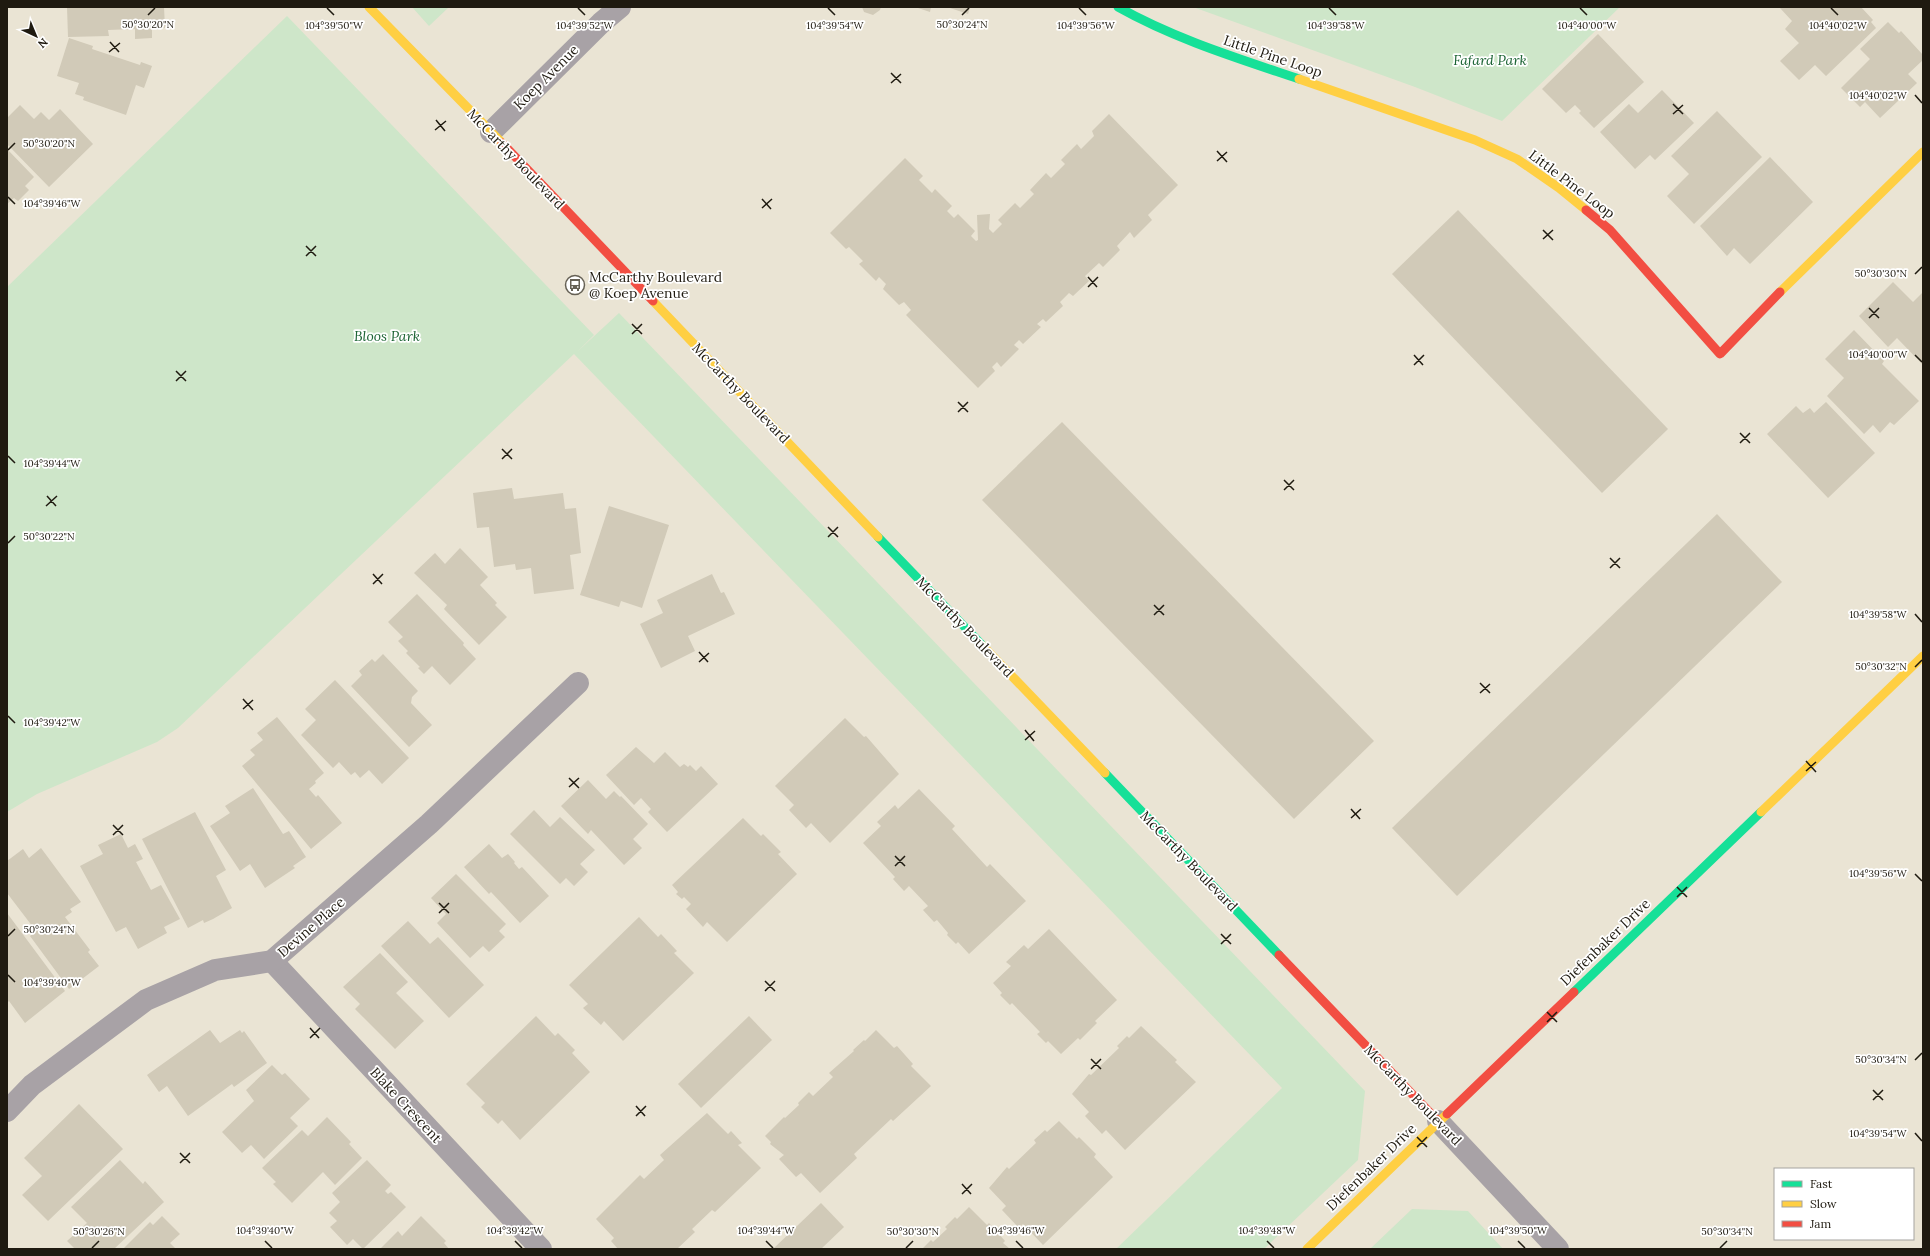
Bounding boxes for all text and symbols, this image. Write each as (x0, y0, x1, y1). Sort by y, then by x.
north arrow (16, 16, 56, 56)
text: 50°30'20"N (122, 18, 174, 31)
text: 50°30'24"N (936, 18, 988, 31)
text: 104°39'50"W (305, 19, 364, 32)
text: 104°39'52"W (557, 19, 614, 32)
text: 104°39'54"W (807, 19, 864, 32)
text: 104°39'56"W (1057, 19, 1116, 32)
text: 104°39'58"W (1307, 19, 1366, 32)
text: 104°40'00"W (1558, 19, 1617, 32)
text: 104°40'02"W (1809, 19, 1868, 32)
street label: Little Pine Loop (1221, 31, 1325, 81)
text: N (35, 35, 51, 52)
street label: Koep Avenue (510, 40, 583, 113)
park label: Fafard Park (1453, 51, 1527, 69)
text: 104°40'02"W (1849, 89, 1908, 102)
street label: McCarthy Boulevard (463, 105, 569, 213)
text: 50°30'20"N (23, 137, 75, 150)
street label: Little Pine Loop (1525, 146, 1619, 222)
text: 104°39'46"W (24, 197, 81, 210)
text: 50°30'30"N (1855, 267, 1908, 280)
place label: McCarthy Boulevard @ Koep Avenue (589, 268, 722, 302)
bus stop icon: McCarthy Boulevard @ Koep Avenue (564, 274, 586, 296)
park label: Bloos Park (354, 327, 420, 345)
street label: McCarthy Boulevard (688, 339, 794, 447)
text: 104°40'00"W (1849, 348, 1908, 361)
text: 104°39'44"W (24, 457, 81, 470)
text: 50°30'22"N (23, 530, 75, 543)
street label: McCarthy Boulevard (912, 573, 1018, 681)
text: 104°39'58"W (1849, 608, 1908, 621)
text: 50°30'32"N (1855, 660, 1907, 673)
text: 104°39'42"W (24, 716, 81, 729)
street label: McCarthy Boulevard (1136, 807, 1242, 915)
text: 104°39'56"W (1849, 867, 1908, 880)
street label: Devine Place (274, 893, 349, 961)
street label: Diefenbaker Drive (1556, 894, 1654, 989)
text: 50°30'24"N (23, 923, 75, 936)
text: 104°39'40"W (23, 976, 82, 989)
street label: McCarthy Boulevard (1360, 1041, 1466, 1149)
text: 50°30'34"N (1855, 1053, 1907, 1066)
street label: Blake Crescent (366, 1063, 446, 1147)
street label: Diefenbaker Drive (1322, 1119, 1420, 1214)
text: 104°39'54"W (1850, 1127, 1907, 1140)
legend (1774, 1168, 1914, 1240)
text: Fast (1810, 1176, 1833, 1191)
text: Slow (1810, 1196, 1837, 1211)
text: Jam (1809, 1216, 1831, 1231)
text: 104°39'40"W (236, 1224, 295, 1237)
text: 104°39'42"W (487, 1224, 544, 1237)
text: 104°39'44"W (738, 1224, 795, 1237)
text: 104°39'46"W (988, 1224, 1045, 1237)
text: 104°39'48"W (1239, 1224, 1296, 1237)
text: 104°39'50"W (1489, 1224, 1548, 1237)
text: 50°30'26"N (73, 1225, 125, 1238)
text: 50°30'30"N (887, 1225, 940, 1238)
text: 50°30'34"N (1701, 1225, 1753, 1238)

